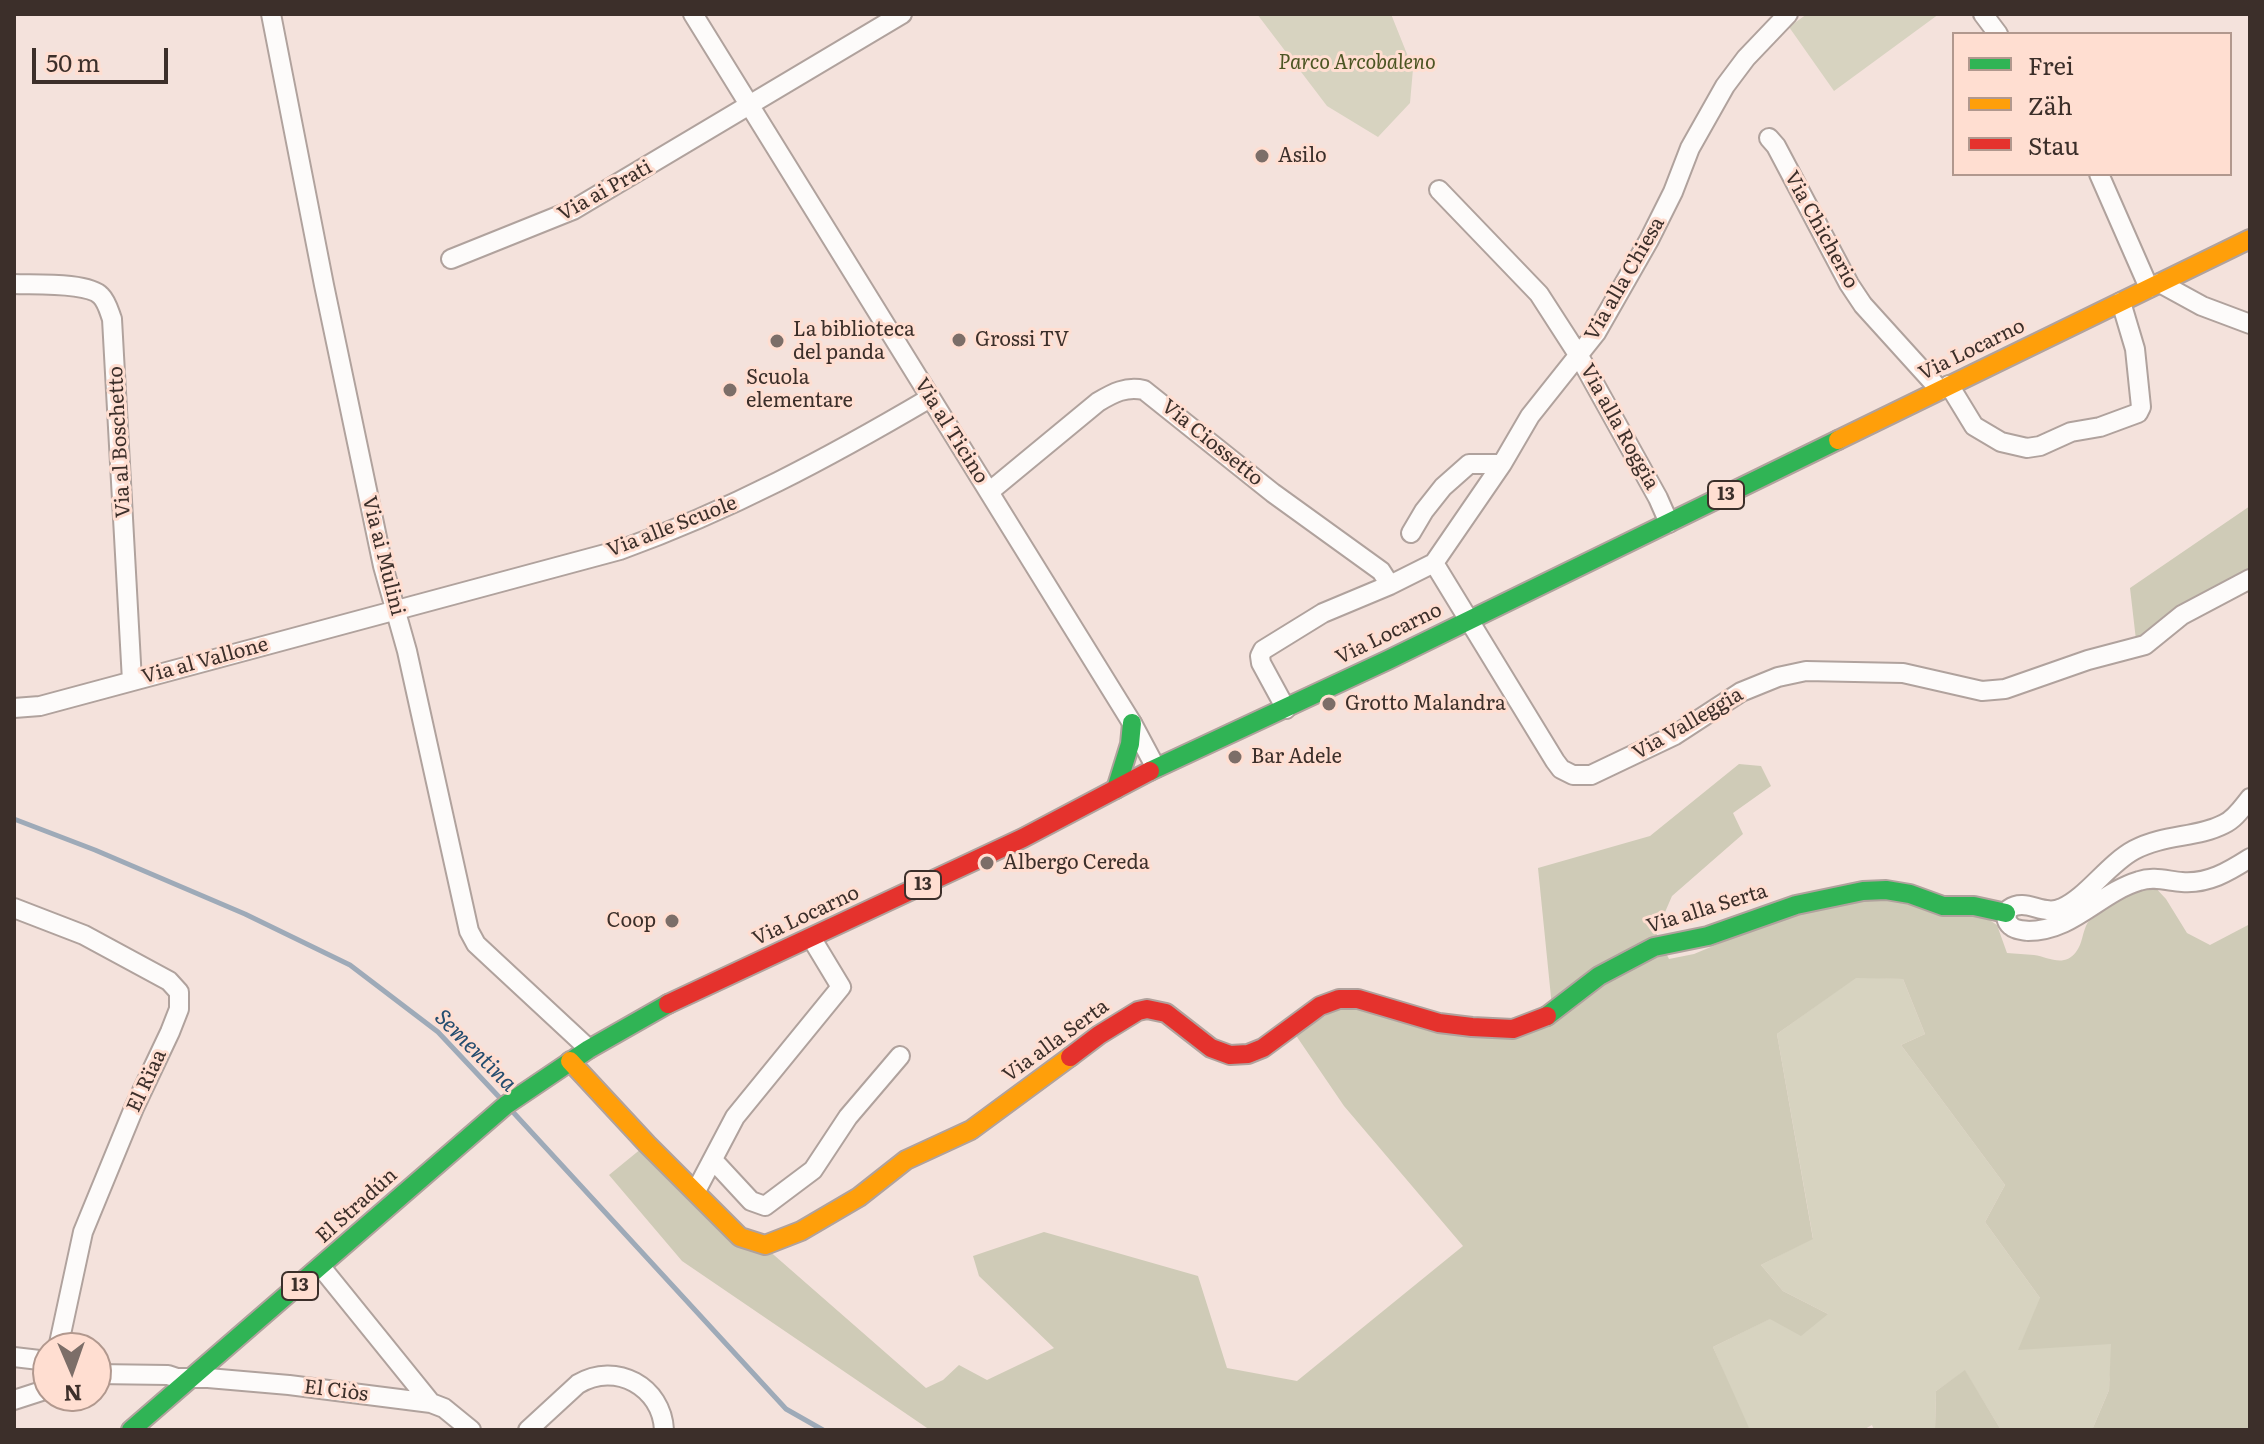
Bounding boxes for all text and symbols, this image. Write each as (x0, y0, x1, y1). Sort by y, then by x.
scale bar (36, 32, 172, 82)
legend (1952, 32, 2232, 176)
text: 50 m (46, 44, 100, 79)
text: Frei (2028, 47, 2074, 82)
park label: Parco Arcobaleno (1278, 51, 1436, 75)
text: Zäh (2028, 87, 2073, 122)
text: Stau (2028, 127, 2079, 162)
place label: Asilo (1278, 144, 1327, 168)
marker: Asilo (1253, 147, 1271, 165)
street label: Via ai Prati (554, 155, 656, 227)
street label: Via Chicherio (1779, 167, 1863, 293)
street label: Via alla Chiesa (1580, 213, 1670, 345)
street label: Via Locarno (1915, 314, 2029, 386)
place label: La biblioteca del panda (793, 318, 915, 365)
place label: Grossi TV (975, 328, 1069, 352)
marker: Grossi TV (950, 331, 968, 349)
marker: La biblioteca del panda (768, 332, 786, 350)
street label: Via alla Roggia (1575, 360, 1663, 494)
street label: Via al Boschetto (104, 366, 136, 518)
place label: Scuola elementare (746, 366, 853, 413)
street label: Via al Ticino (909, 374, 993, 488)
marker: Scuola elementare (721, 381, 739, 399)
street label: Via Ciossetto (1156, 395, 1268, 491)
road number: 13 (1708, 481, 1744, 509)
street label: Via alle Scuole (604, 491, 740, 563)
street label: Via ai Mulini (357, 494, 409, 618)
street label: Via Locarno (1332, 598, 1446, 670)
street label: Via al Vallone (139, 633, 271, 689)
street label: Via Valleggia (1629, 683, 1747, 765)
place label: Grotto Malandra (1345, 692, 1506, 716)
marker: Grotto Malandra (1320, 695, 1338, 713)
place label: Bar Adele (1251, 745, 1342, 769)
marker: Bar Adele (1226, 748, 1244, 766)
place label: Albergo Cereda (1003, 851, 1149, 875)
marker: Albergo Cereda (978, 854, 996, 872)
road number: 13 (905, 871, 941, 899)
street label: Via alla Serta (1644, 879, 1770, 939)
street label: Via Locarno (749, 881, 863, 951)
place label: Coop (606, 909, 656, 933)
marker: Coop (663, 912, 681, 930)
street label: Via alla Serta (998, 995, 1114, 1087)
water label: Sementina (429, 1005, 521, 1097)
street label: El Rïaa (122, 1046, 172, 1116)
street label: El Stradún (312, 1163, 402, 1249)
road number: 13 (282, 1272, 318, 1300)
north arrow (32, 1332, 112, 1412)
street label: El Ciòs (303, 1375, 369, 1407)
text: N (63, 1378, 83, 1411)

